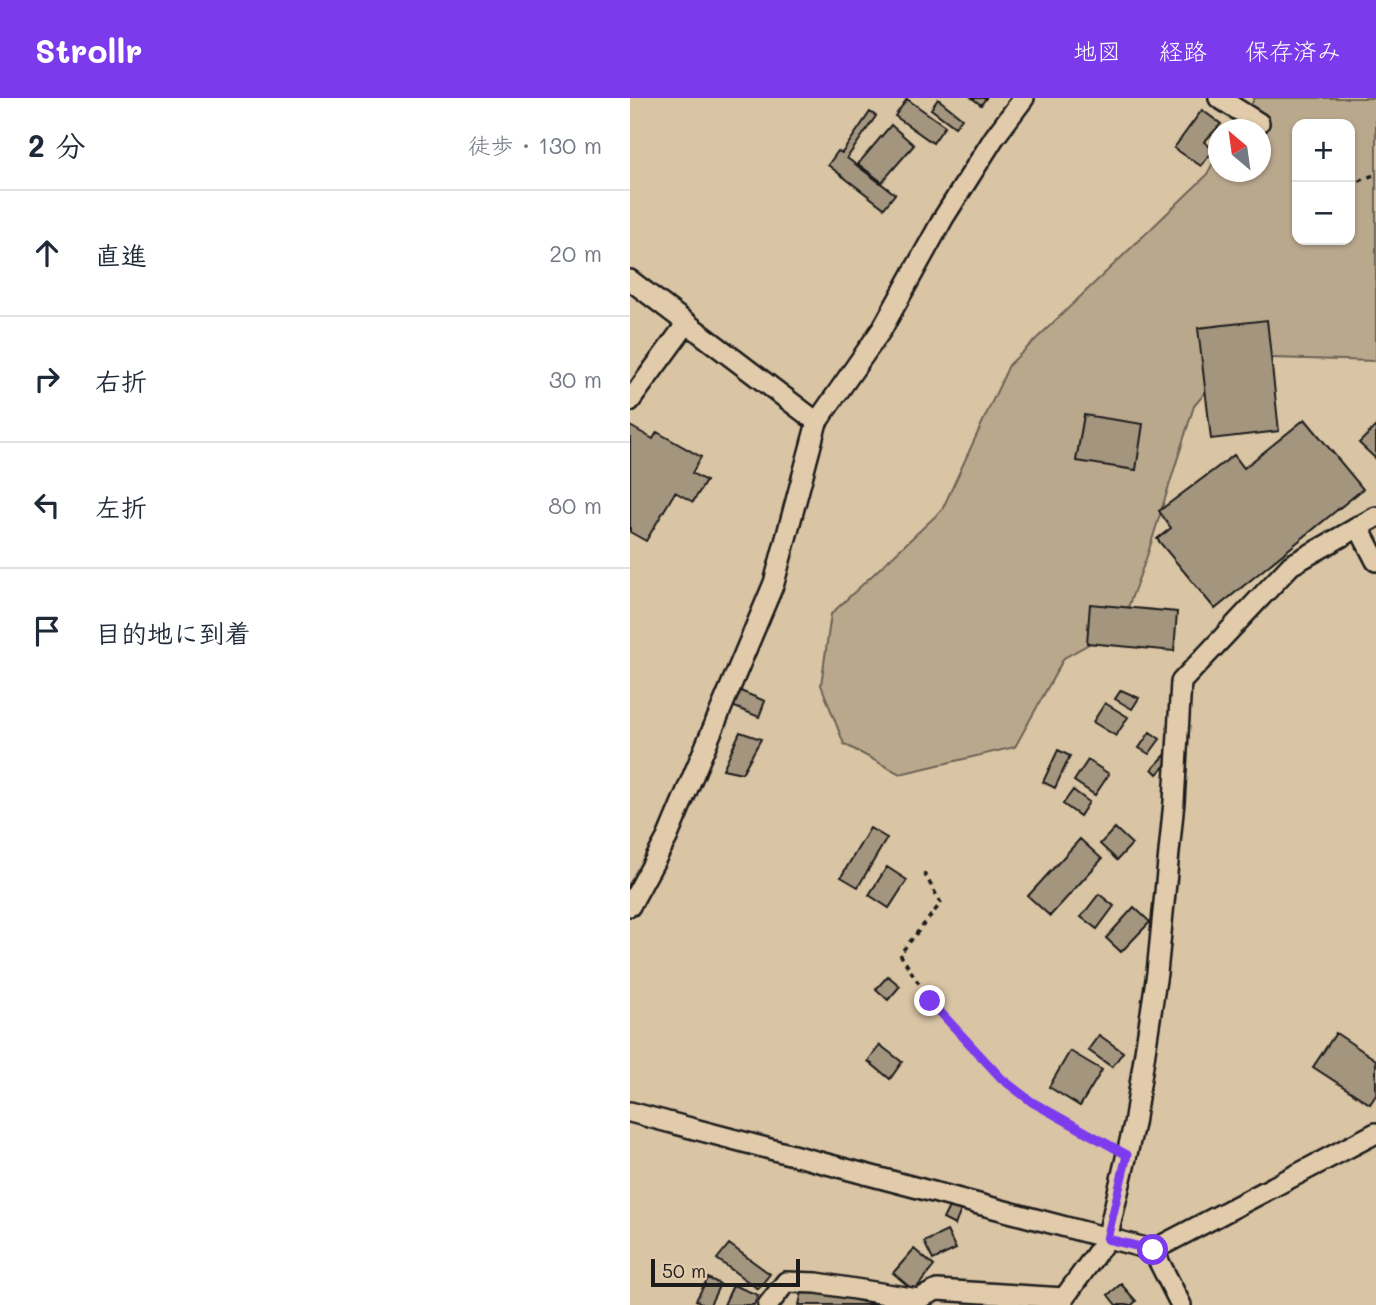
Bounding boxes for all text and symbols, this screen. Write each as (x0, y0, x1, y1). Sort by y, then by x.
text: Strollr (35, 28, 143, 71)
text: 地図 (1073, 35, 1121, 66)
text: 経路 (1159, 35, 1207, 66)
text: 保存済み (1245, 35, 1341, 66)
north arrow (1208, 119, 1271, 182)
map controls (1292, 119, 1355, 245)
button: + (1292, 119, 1355, 182)
text: 2 分 (28, 125, 86, 165)
text: 徒歩 · 130 m (468, 130, 602, 160)
button: − (1292, 182, 1355, 245)
icon: ahead (28, 234, 66, 272)
text: 直進 (95, 238, 147, 272)
text: 20 m (549, 238, 602, 268)
icon: right (28, 360, 66, 398)
text: 右折 (95, 364, 147, 398)
text: 30 m (549, 364, 602, 394)
icon: left (28, 486, 66, 524)
text: 左折 (95, 490, 147, 524)
text: 80 m (548, 490, 602, 520)
icon: arrive (28, 612, 66, 650)
text: 目的地に到着 (95, 616, 251, 650)
route end (914, 985, 945, 1016)
route start (1137, 1234, 1168, 1265)
scale bar (651, 1256, 800, 1288)
text: 50 m (662, 1258, 706, 1283)

